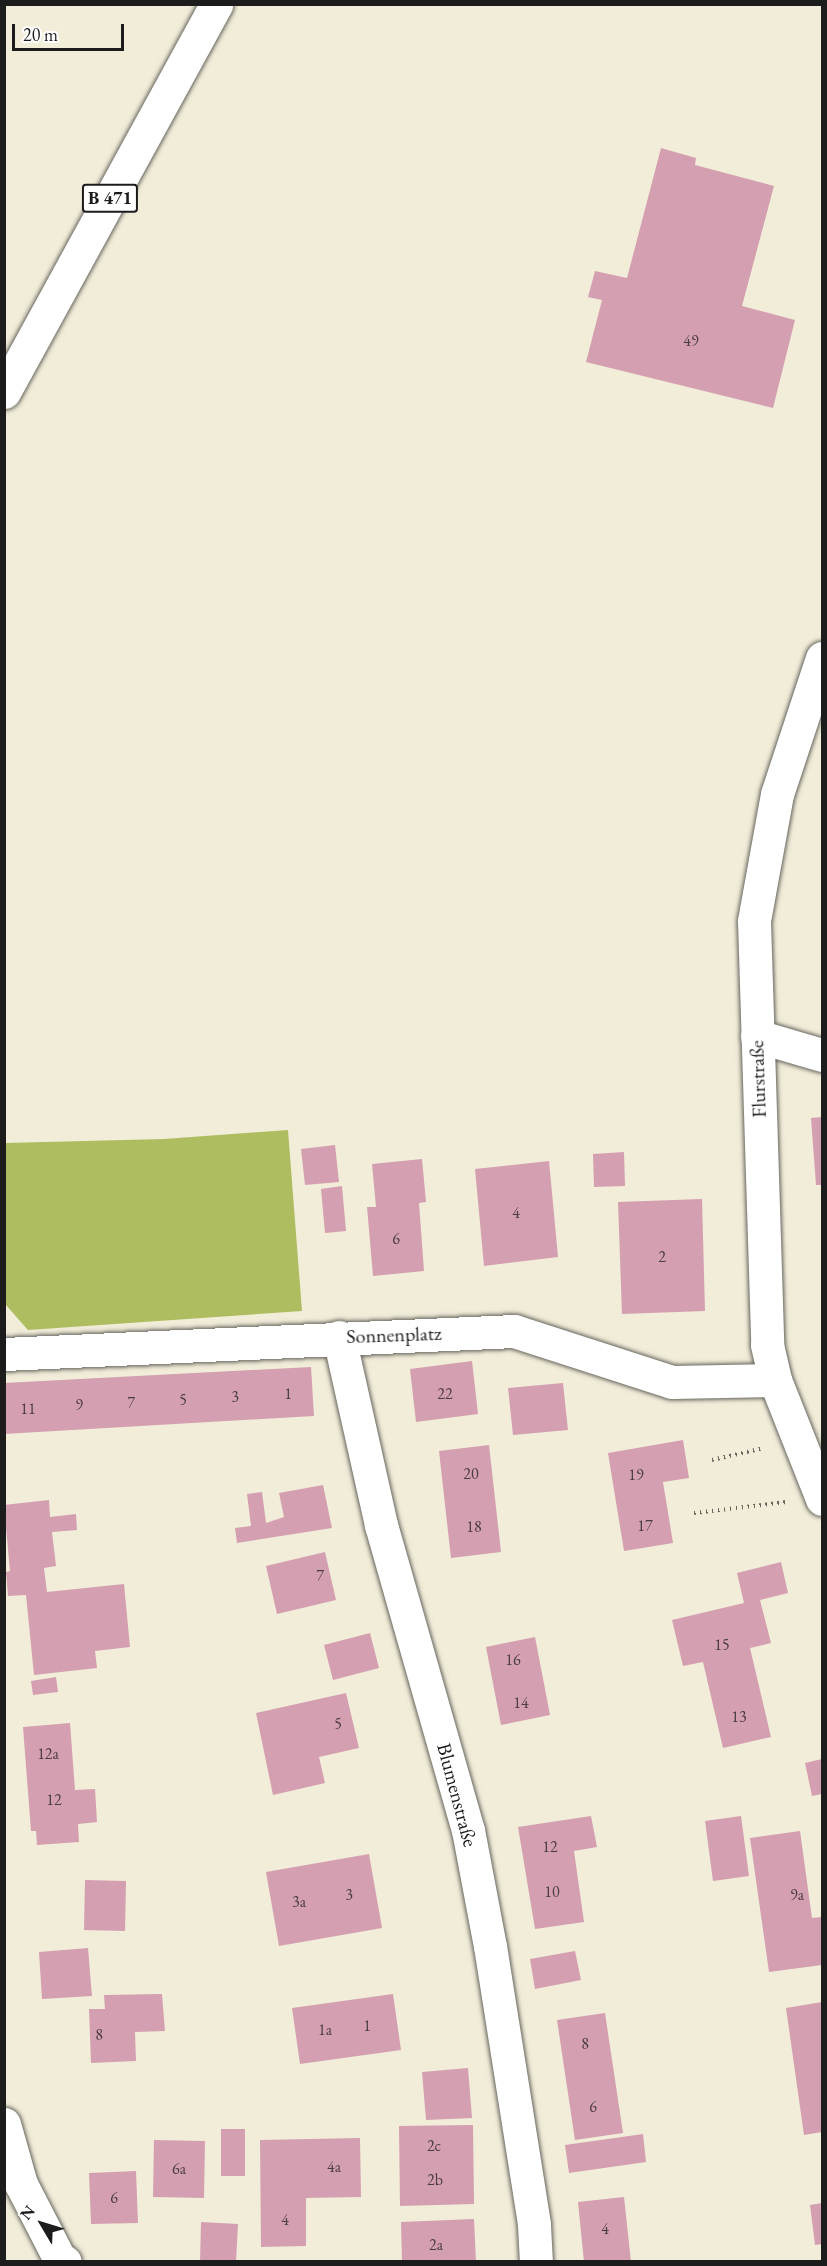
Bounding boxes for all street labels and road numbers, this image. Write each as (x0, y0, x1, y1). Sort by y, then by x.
road number: B 471 (82, 183, 138, 213)
street label: Flurstraße (745, 1040, 771, 1118)
street label: Sonnenplatz (346, 1321, 442, 1349)
street label: Blumenstraße (432, 1741, 482, 1849)

